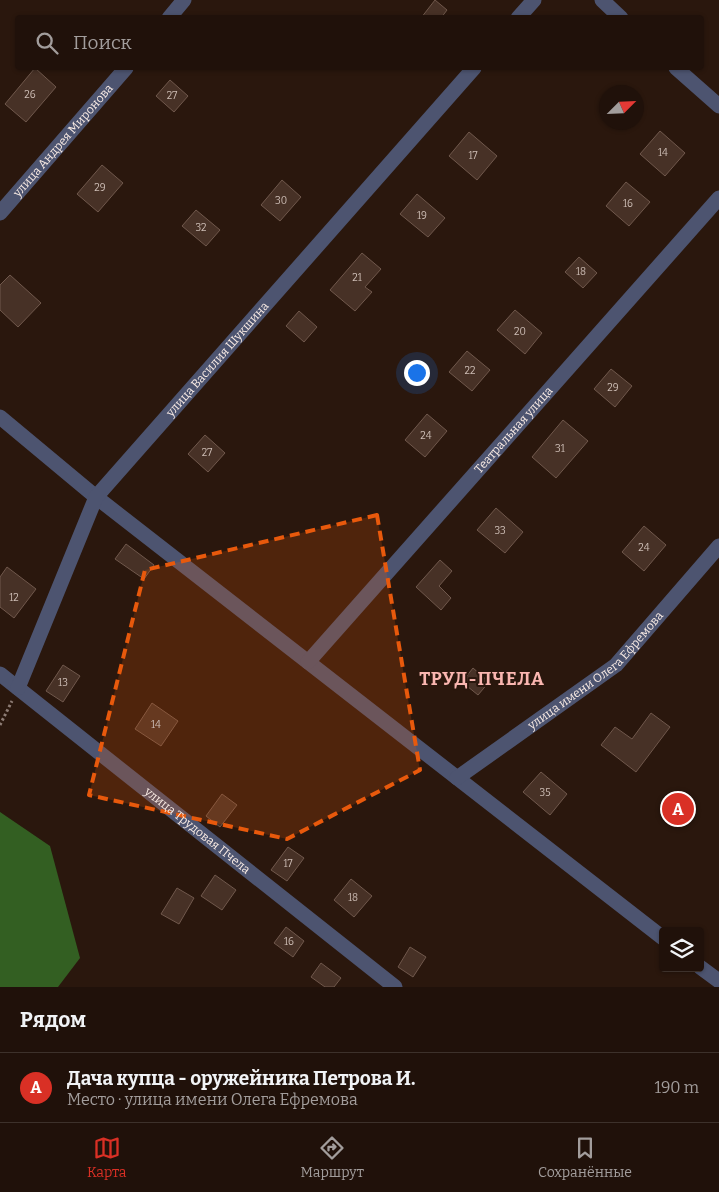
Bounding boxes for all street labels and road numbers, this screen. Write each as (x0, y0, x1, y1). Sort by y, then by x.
street label: улица Андрея Миронова (10, 81, 116, 201)
street label: улица Василия Шукшина (163, 299, 272, 420)
street label: Театральная улица (471, 383, 556, 476)
street label: улица имени Олега Ефремова (524, 608, 666, 733)
street label: улица Трудовая Пчела (141, 784, 253, 877)

